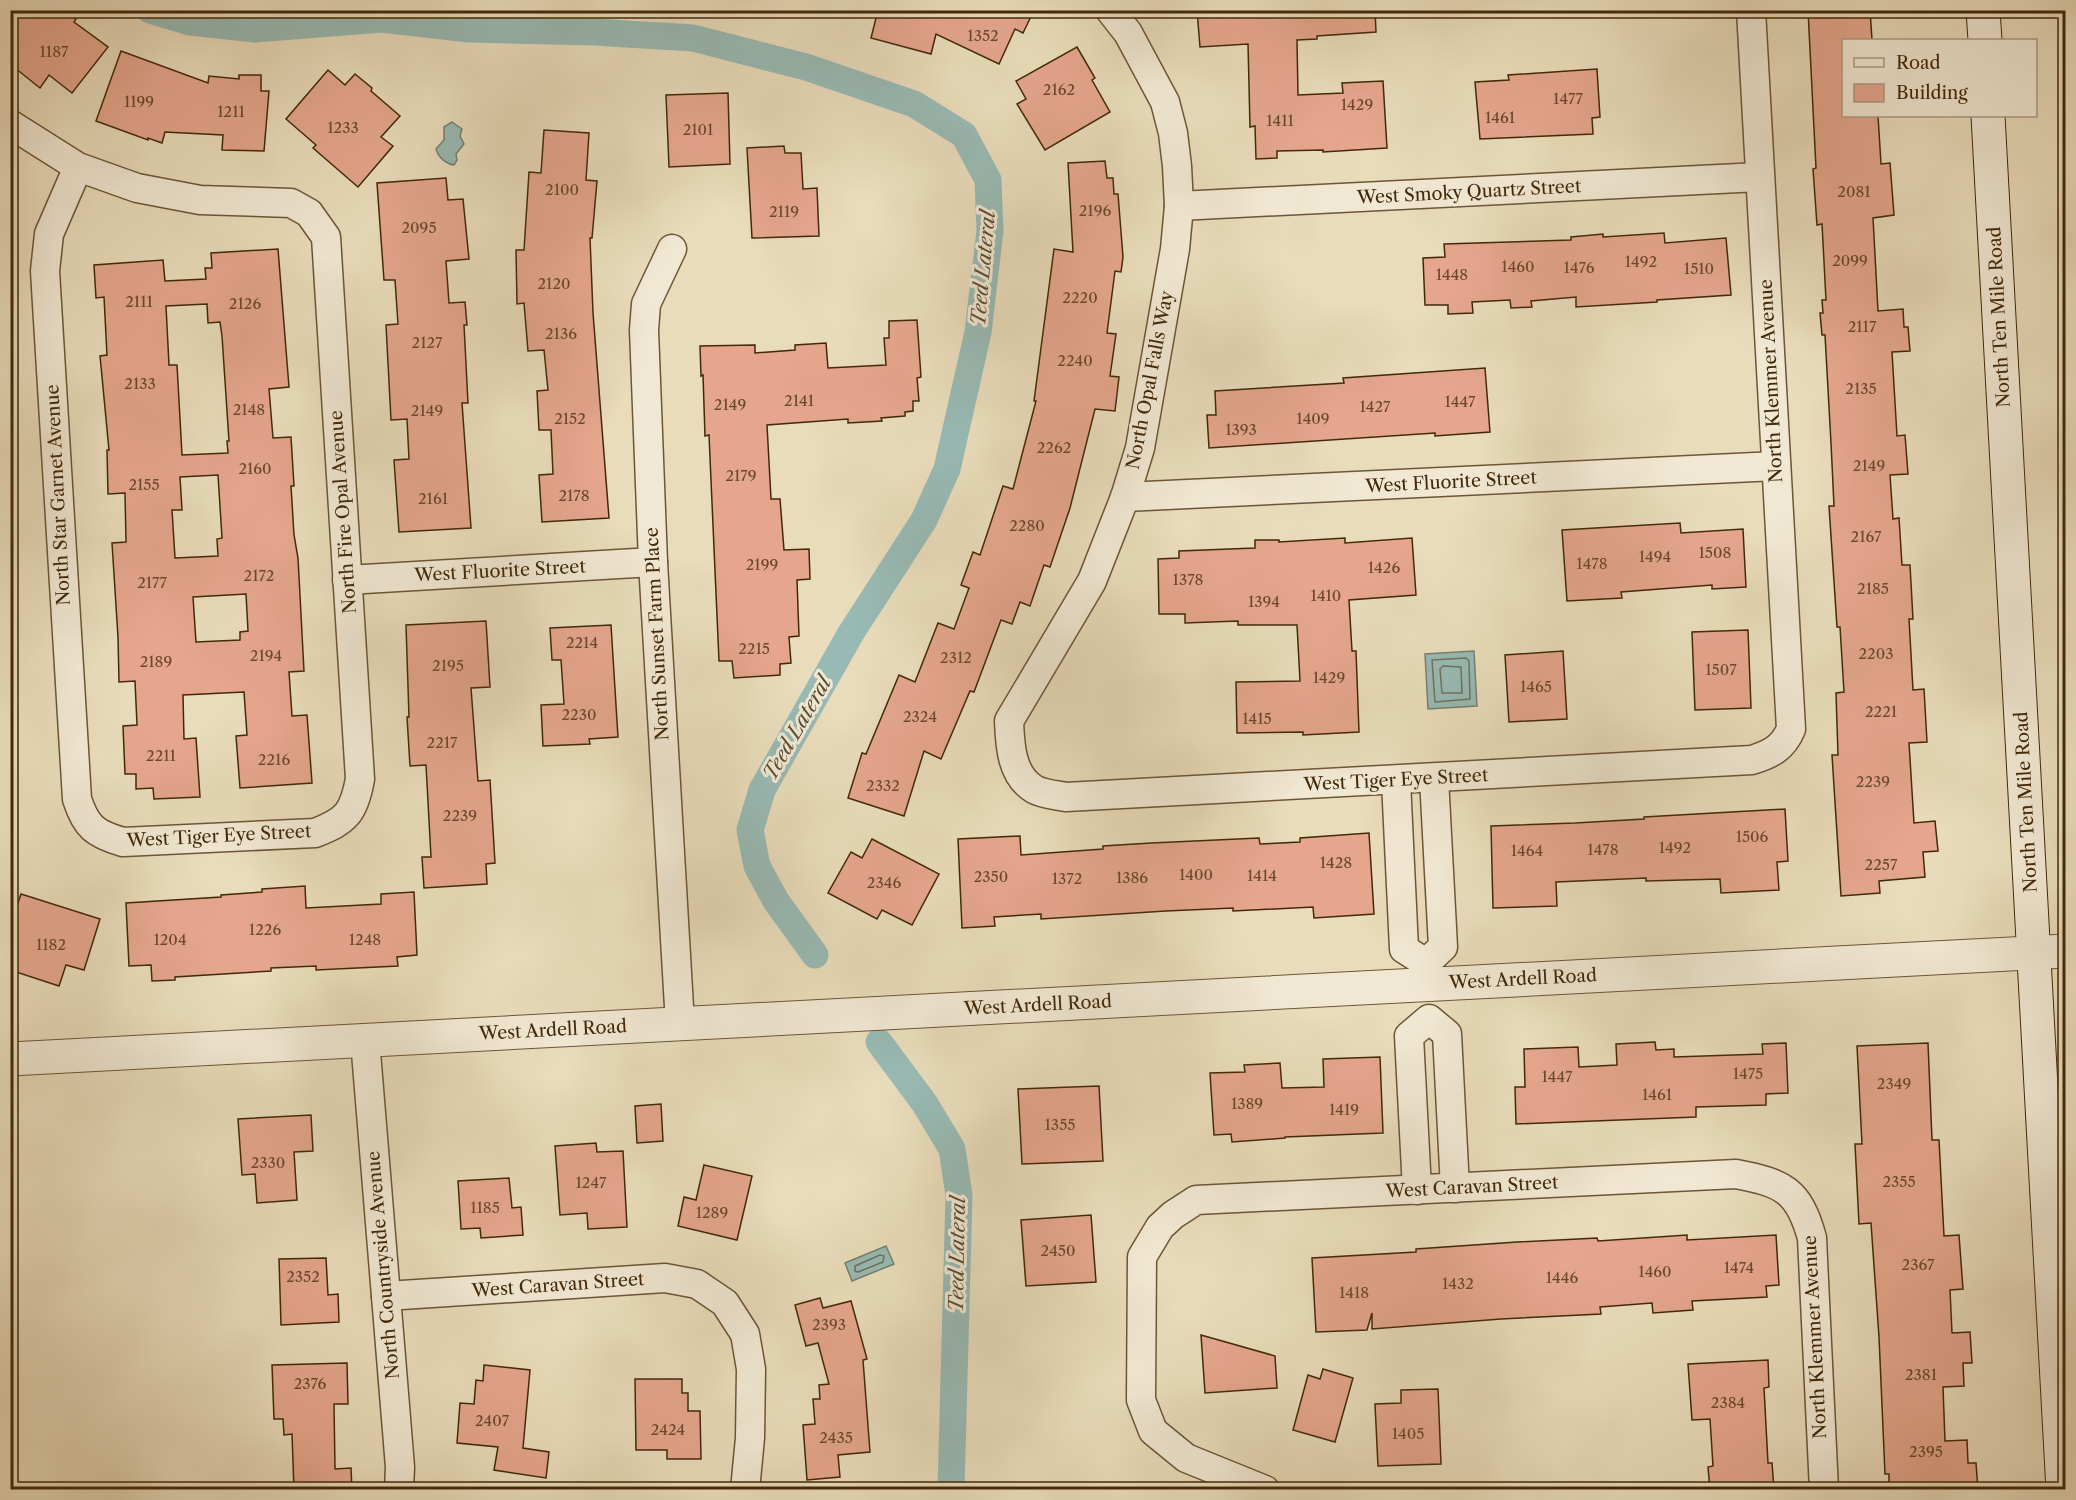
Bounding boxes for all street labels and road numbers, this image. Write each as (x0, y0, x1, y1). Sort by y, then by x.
street label: West Smoky Quartz Street (1355, 175, 1582, 209)
street label: North Ten Mile Road (1983, 226, 2015, 408)
street label: North Klemmer Avenue (1755, 279, 1787, 483)
street label: North Opal Falls Way (1122, 288, 1178, 471)
street label: North Star Garnet Avenue (41, 384, 75, 606)
street label: North Fire Opal Avenue (325, 410, 361, 614)
street label: West Fluorite Street (1364, 466, 1538, 498)
street label: North Sunset Farm Place (640, 527, 674, 741)
street label: West Fluorite Street (413, 555, 587, 587)
street label: North Ten Mile Road (2010, 711, 2042, 893)
street label: West Tiger Eye Street (1302, 764, 1489, 796)
street label: West Tiger Eye Street (125, 820, 312, 852)
street label: West Ardell Road (1447, 964, 1598, 994)
street label: West Ardell Road (962, 990, 1113, 1020)
street label: West Ardell Road (477, 1015, 628, 1045)
street label: North Countryside Avenue (362, 1150, 404, 1380)
street label: West Caravan Street (1384, 1171, 1560, 1203)
street label: North Klemmer Avenue (1799, 1235, 1831, 1439)
street label: West Caravan Street (470, 1268, 646, 1302)

